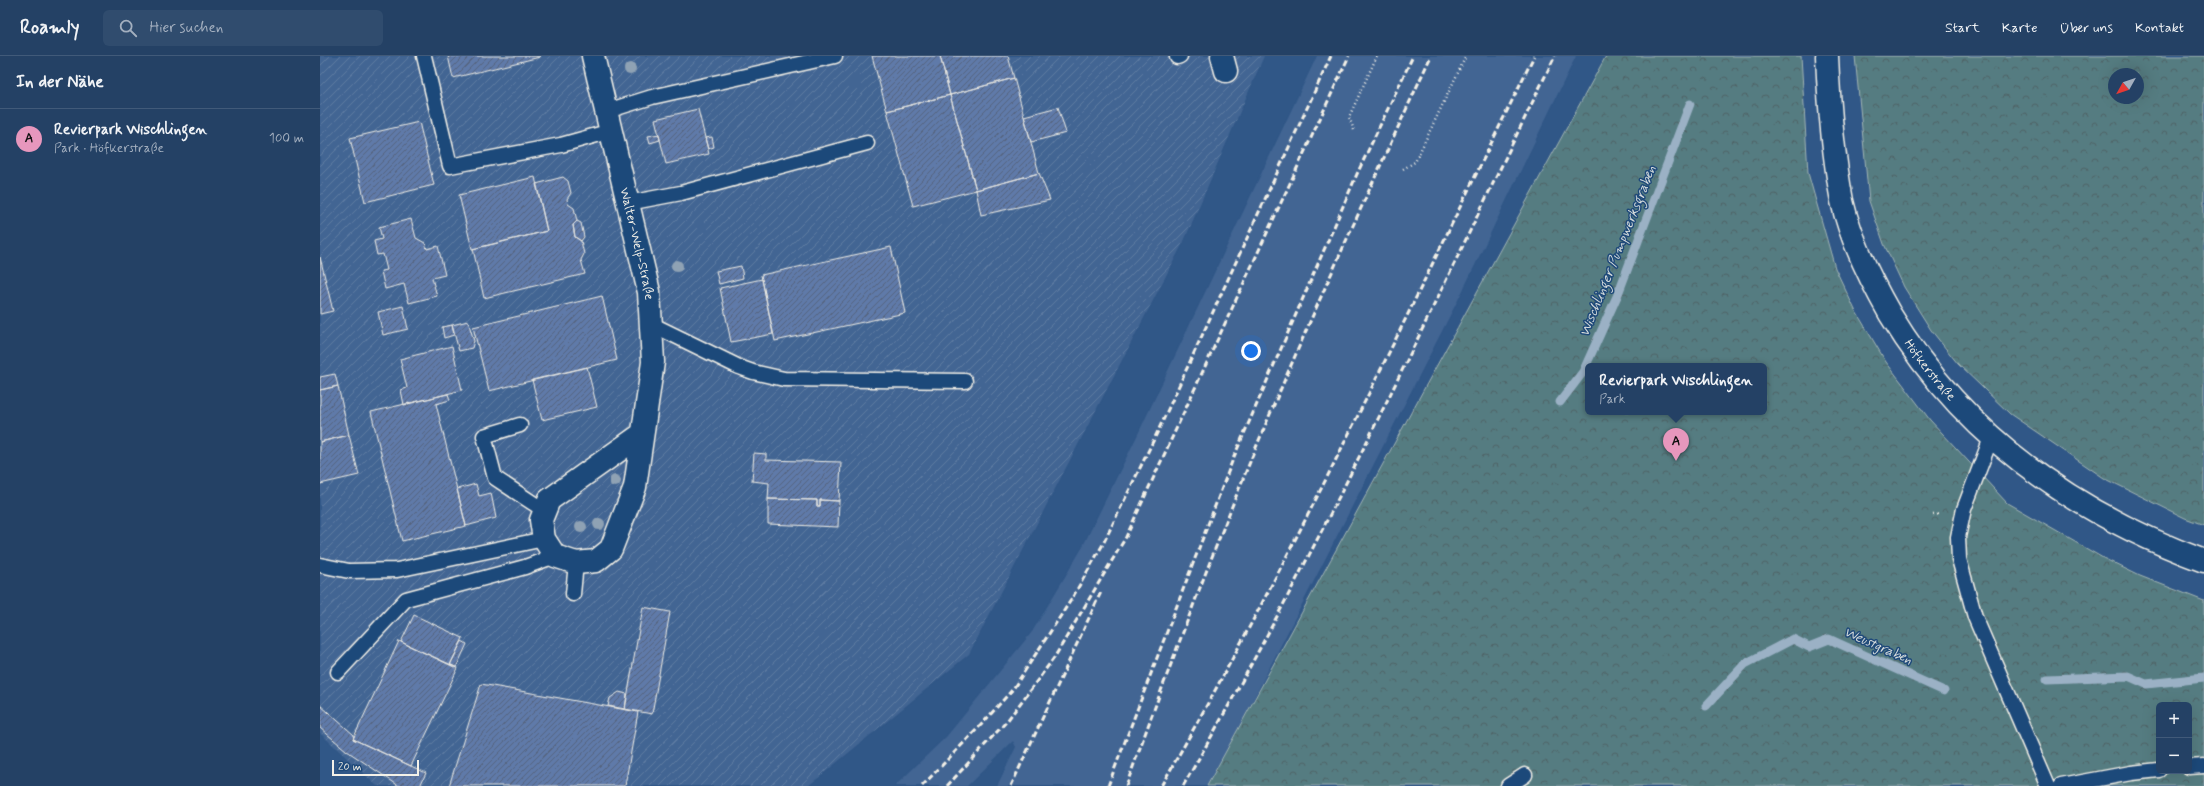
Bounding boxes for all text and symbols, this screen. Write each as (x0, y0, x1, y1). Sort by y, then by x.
search box (103, 10, 383, 46)
text: Roamly (20, 15, 79, 40)
icon: search (117, 17, 139, 39)
text: Hier suchen (149, 18, 223, 38)
text: Start (1945, 19, 1980, 37)
text: Karte (2002, 19, 2037, 37)
text: Über uns (2059, 19, 2113, 37)
text: Kontakt (2135, 19, 2184, 37)
north arrow (2108, 68, 2144, 104)
text: In der Nähe (16, 71, 104, 93)
text: Revierpark Wischlingen (54, 120, 207, 140)
text: A (25, 130, 33, 147)
text: 100 m (269, 130, 304, 147)
text: Park · Höfkerstraße (54, 140, 164, 157)
water label: Wischlinger Pumpwerksgraben (1575, 163, 1663, 340)
street label: Walter-Welp-Straße (616, 186, 658, 301)
street label: Höfkerstraße (1900, 336, 1960, 405)
your location (1241, 341, 1261, 361)
popup (1585, 363, 1767, 415)
text: Revierpark Wischlingen (1599, 371, 1753, 391)
text: Park (1599, 391, 1625, 408)
pin: A (1663, 428, 1689, 461)
water label: Weustgraben (1840, 623, 1915, 670)
map controls (2156, 702, 2192, 774)
button: + (2156, 702, 2192, 738)
button: − (2156, 738, 2192, 774)
scale bar (332, 758, 419, 777)
text: 20 m (338, 760, 361, 774)

